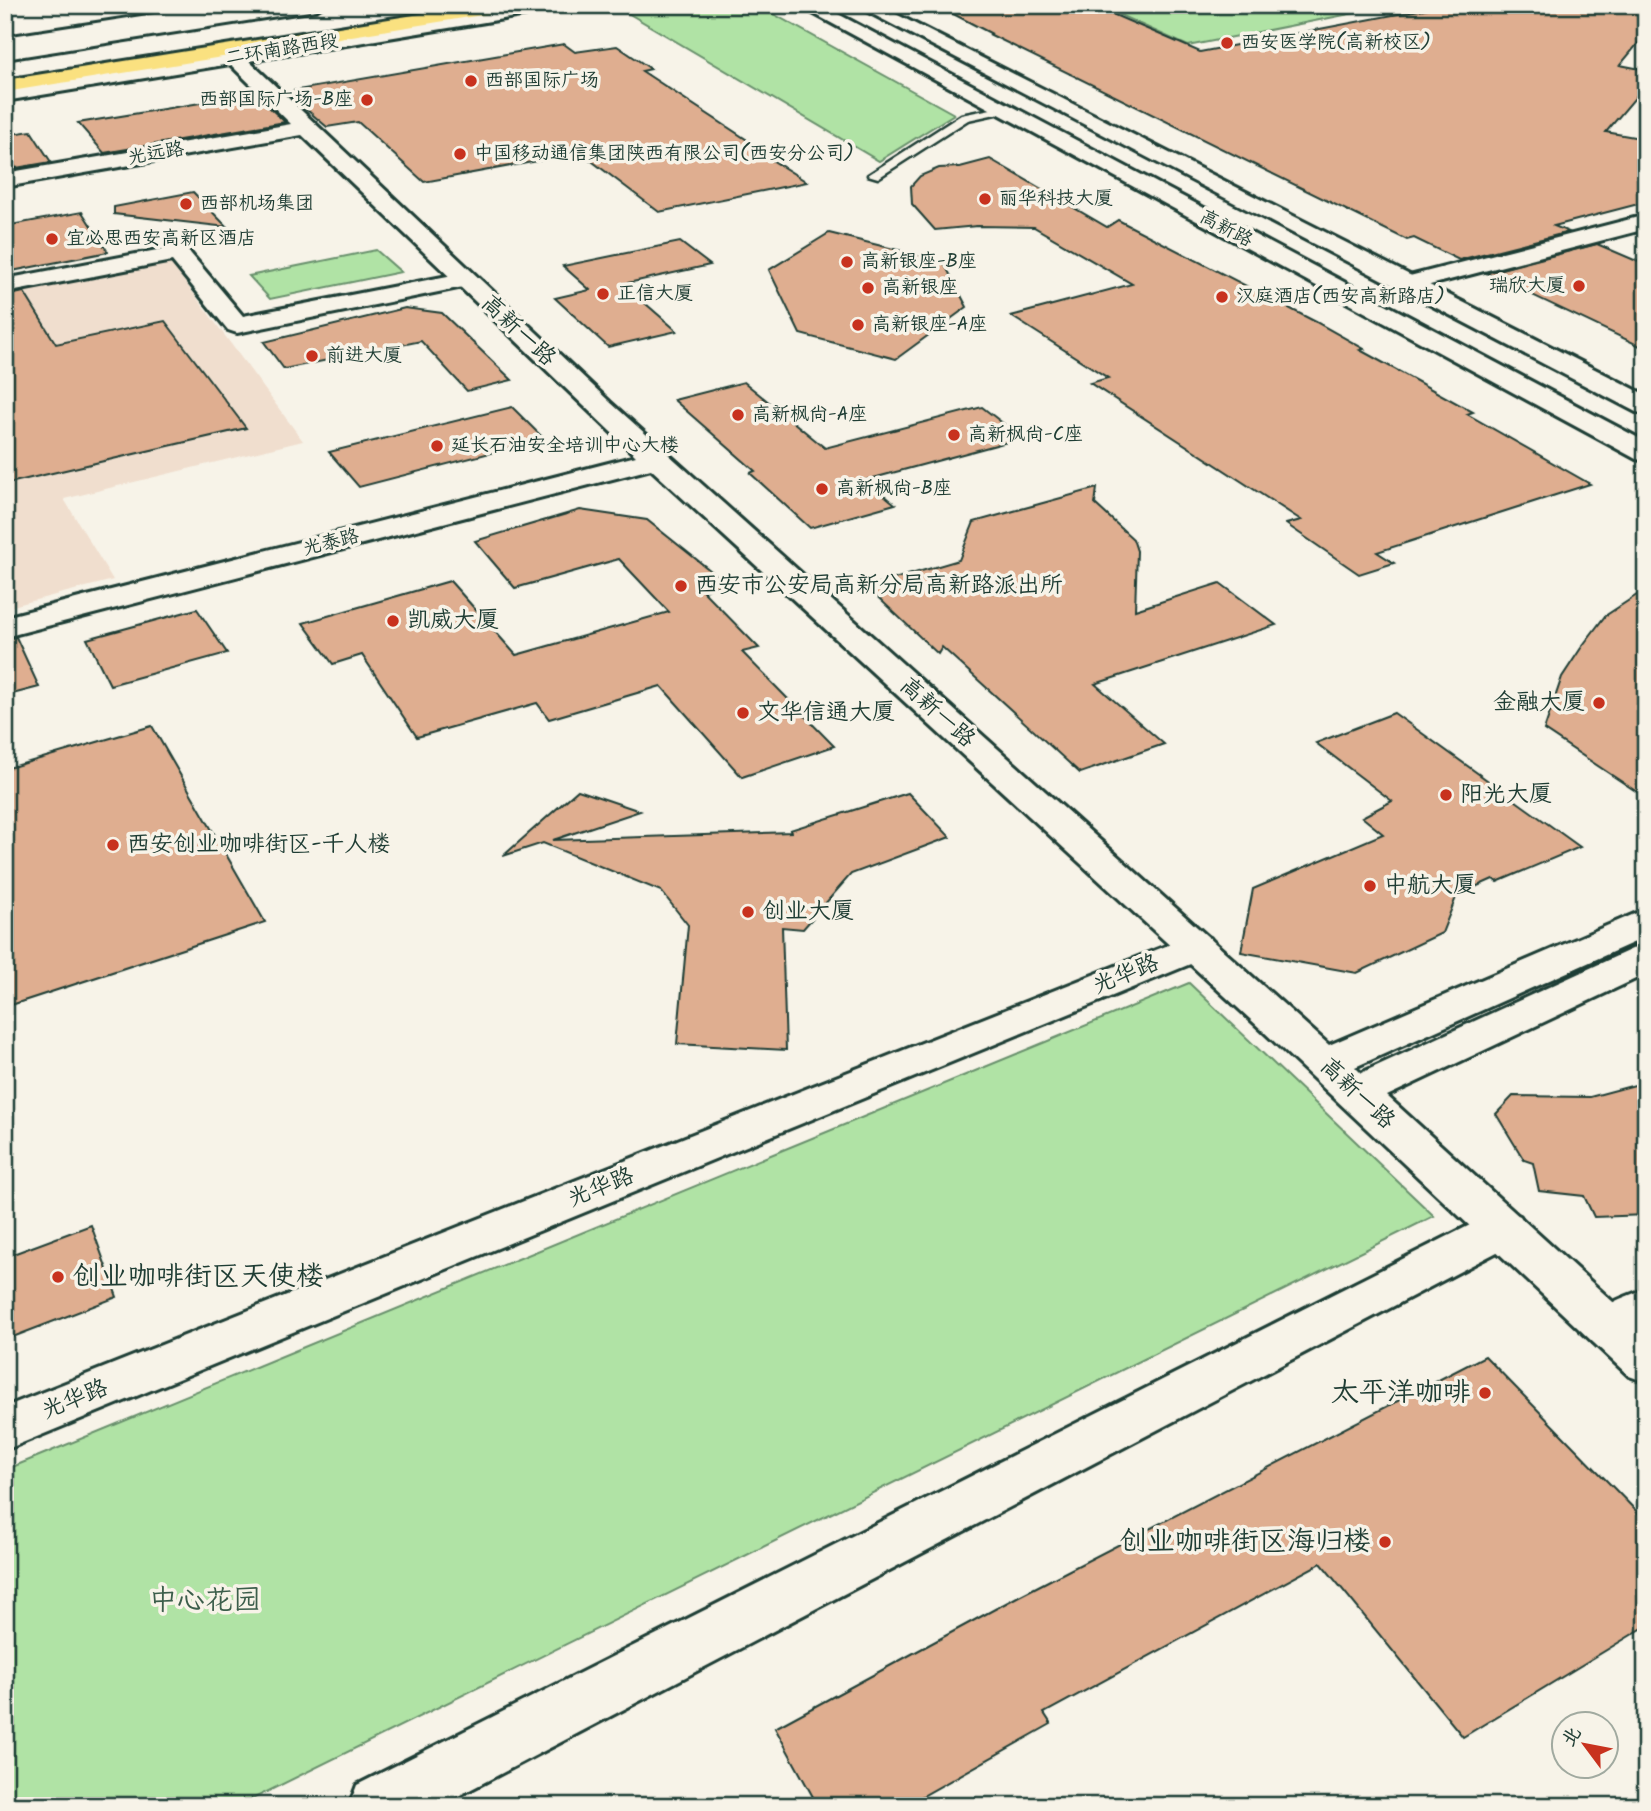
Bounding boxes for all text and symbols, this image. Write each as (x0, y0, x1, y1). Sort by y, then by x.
street label: 二环南路西段 (223, 26, 341, 74)
place label: 西安医学院(高新校区) (1241, 28, 1431, 58)
marker: 西安医学院(高新校区) (1219, 35, 1235, 51)
place label: 西部国际广场 (485, 66, 599, 96)
marker: 西部国际广场 (463, 73, 479, 89)
place label: 西部国际广场-B座 (199, 85, 353, 115)
marker: 西部国际广场-B座 (359, 92, 375, 108)
street label: 光远路 (125, 134, 187, 174)
place label: 中国移动通信集团陕西有限公司(西安分公司) (474, 139, 854, 169)
marker: 中国移动通信集团陕西有限公司(西安分公司) (452, 146, 468, 162)
place label: 丽华科技大厦 (999, 184, 1113, 214)
place label: 西部机场集团 (200, 189, 314, 219)
marker: 丽华科技大厦 (977, 191, 993, 207)
marker: 西部机场集团 (178, 196, 194, 212)
street label: 高新路 (1194, 202, 1258, 256)
place label: 宜必思西安高新区酒店 (66, 224, 256, 254)
marker: 宜必思西安高新区酒店 (44, 231, 60, 247)
place label: 高新银座-B座 (861, 247, 977, 277)
marker: 高新银座-B座 (839, 254, 855, 270)
place label: 瑞欣大厦 (1489, 271, 1565, 301)
place label: 高新银座 (882, 273, 958, 303)
marker: 瑞欣大厦 (1571, 278, 1587, 294)
place label: 正信大厦 (617, 279, 693, 309)
marker: 高新银座 (860, 280, 876, 296)
place label: 汉庭酒店(西安高新路店) (1236, 282, 1445, 312)
street label: 高新一路 (472, 286, 564, 376)
marker: 正信大厦 (595, 286, 611, 302)
marker: 汉庭酒店(西安高新路店) (1214, 289, 1230, 305)
place label: 高新银座-A座 (872, 310, 987, 340)
marker: 高新银座-A座 (850, 317, 866, 333)
place label: 前进大厦 (326, 341, 402, 371)
marker: 前进大厦 (304, 348, 320, 364)
place label: 高新枫尚-A座 (752, 400, 867, 430)
marker: 高新枫尚-A座 (730, 407, 746, 423)
place label: 高新枫尚-C座 (968, 420, 1083, 450)
marker: 高新枫尚-C座 (946, 427, 962, 443)
place label: 延长石油安全培训中心大楼 (451, 431, 679, 461)
marker: 延长石油安全培训中心大楼 (429, 438, 445, 454)
place label: 高新枫尚-B座 (836, 474, 952, 504)
marker: 高新枫尚-B座 (814, 481, 830, 497)
street label: 光泰路 (300, 522, 362, 564)
place label: 西安市公安局高新分局高新路派出所 (695, 568, 1063, 604)
marker: 西安市公安局高新分局高新路派出所 (673, 578, 689, 594)
place label: 凯威大厦 (407, 603, 499, 639)
marker: 凯威大厦 (385, 613, 401, 629)
street label: 高新一路 (891, 669, 983, 757)
place label: 金融大厦 (1493, 685, 1585, 721)
place label: 文华信通大厦 (757, 695, 895, 731)
marker: 金融大厦 (1591, 695, 1607, 711)
marker: 文华信通大厦 (735, 705, 751, 721)
place label: 阳光大厦 (1460, 777, 1552, 813)
marker: 阳光大厦 (1438, 787, 1454, 803)
place label: 西安创业咖啡街区-千人楼 (127, 827, 391, 863)
marker: 西安创业咖啡街区-千人楼 (105, 837, 121, 853)
place label: 中航大厦 (1384, 868, 1476, 904)
marker: 中航大厦 (1362, 878, 1378, 894)
place label: 创业大厦 (762, 894, 854, 930)
marker: 创业大厦 (740, 904, 756, 920)
street label: 光华路 (1087, 945, 1165, 1005)
street label: 高新一路 (1311, 1049, 1403, 1139)
street label: 光华路 (562, 1158, 640, 1218)
place label: 创业咖啡街区天使楼 (72, 1255, 324, 1300)
marker: 创业咖啡街区天使楼 (50, 1269, 66, 1285)
street label: 光华路 (36, 1370, 114, 1430)
place label: 太平洋咖啡 (1331, 1371, 1471, 1416)
marker: 太平洋咖啡 (1477, 1385, 1493, 1401)
place label: 创业咖啡街区海归楼 (1119, 1520, 1371, 1565)
marker: 创业咖啡街区海归楼 (1377, 1534, 1393, 1550)
park label: 中心花园 (149, 1579, 261, 1624)
north arrow (1550, 1710, 1620, 1780)
text: 北 (1555, 1721, 1590, 1753)

